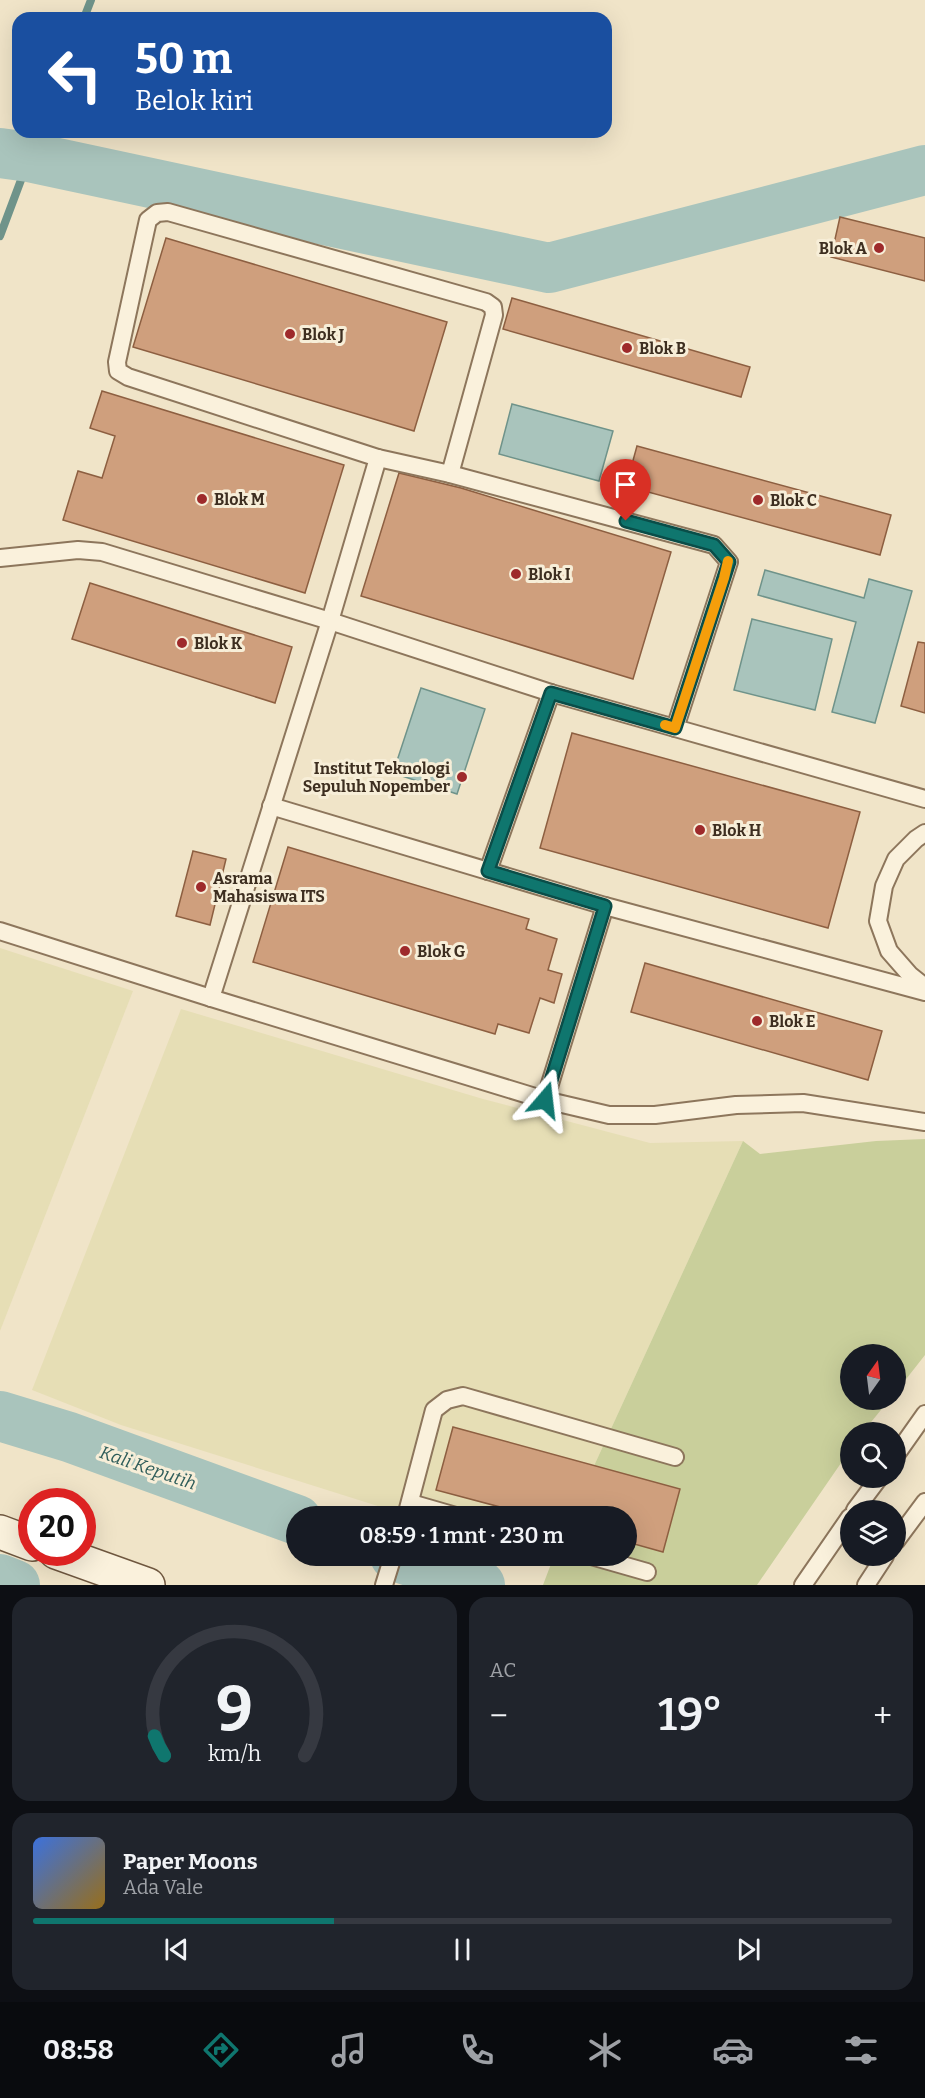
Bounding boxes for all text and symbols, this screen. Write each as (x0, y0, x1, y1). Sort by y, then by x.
text: 50 m (135, 34, 232, 84)
icon: left (36, 36, 114, 114)
text: Belok kiri (135, 85, 253, 117)
place label: Blok A (819, 239, 868, 258)
marker: Blok A (872, 241, 886, 255)
place label: Blok J (302, 325, 345, 344)
marker: Blok J (283, 327, 297, 341)
place label: Blok B (639, 339, 686, 358)
marker: Blok B (620, 341, 634, 355)
pin (600, 459, 651, 521)
icon: arrive (609, 468, 642, 501)
place label: Blok M (214, 490, 265, 509)
place label: Blok C (770, 491, 817, 510)
marker: Blok M (195, 492, 209, 506)
marker: Blok C (751, 493, 765, 507)
place label: Blok I (528, 565, 571, 584)
marker: Blok I (509, 567, 523, 581)
place label: Blok K (194, 634, 243, 653)
marker: Blok K (175, 636, 189, 650)
place label: Institut Teknologi Sepuluh Nopember (303, 759, 450, 796)
marker: Institut Teknologi Sepuluh Nopember (455, 770, 469, 784)
place label: Blok H (712, 821, 762, 840)
marker: Blok H (693, 823, 707, 837)
place label: Asrama Mahasiswa ITS (213, 869, 325, 906)
marker: Asrama Mahasiswa ITS (194, 880, 208, 894)
place label: Blok G (417, 942, 466, 961)
marker: Blok G (398, 944, 412, 958)
place label: Blok E (769, 1012, 816, 1031)
marker: Blok E (750, 1014, 764, 1028)
position arrow (513, 1068, 577, 1132)
north arrow (840, 1344, 906, 1410)
map controls (840, 1344, 906, 1566)
button: search (840, 1422, 906, 1488)
water label: Kali Keputih (97, 1441, 199, 1495)
speed limit sign: 20 (18, 1488, 96, 1566)
button: layers (840, 1500, 906, 1566)
text: 08:59 · 1 mnt · 230 m (359, 1522, 564, 1549)
text: AC (490, 1658, 516, 1682)
text: 9 (216, 1672, 253, 1747)
text: 19° (658, 1688, 723, 1742)
text: − (490, 1696, 508, 1736)
text: + (873, 1696, 892, 1736)
text: km/h (208, 1741, 261, 1767)
text: Paper Moons (123, 1848, 258, 1875)
text: Ada Vale (123, 1875, 203, 1899)
icon: previous (160, 1933, 193, 1966)
icon: pause (446, 1933, 479, 1966)
icon: next (732, 1933, 765, 1966)
icon: directions (200, 2029, 242, 2071)
icon: music (328, 2029, 370, 2071)
icon: phone (456, 2029, 498, 2071)
icon: climate (584, 2029, 626, 2071)
icon: car (712, 2029, 754, 2071)
icon: filters (840, 2029, 882, 2071)
text: 08:58 (43, 2034, 114, 2066)

